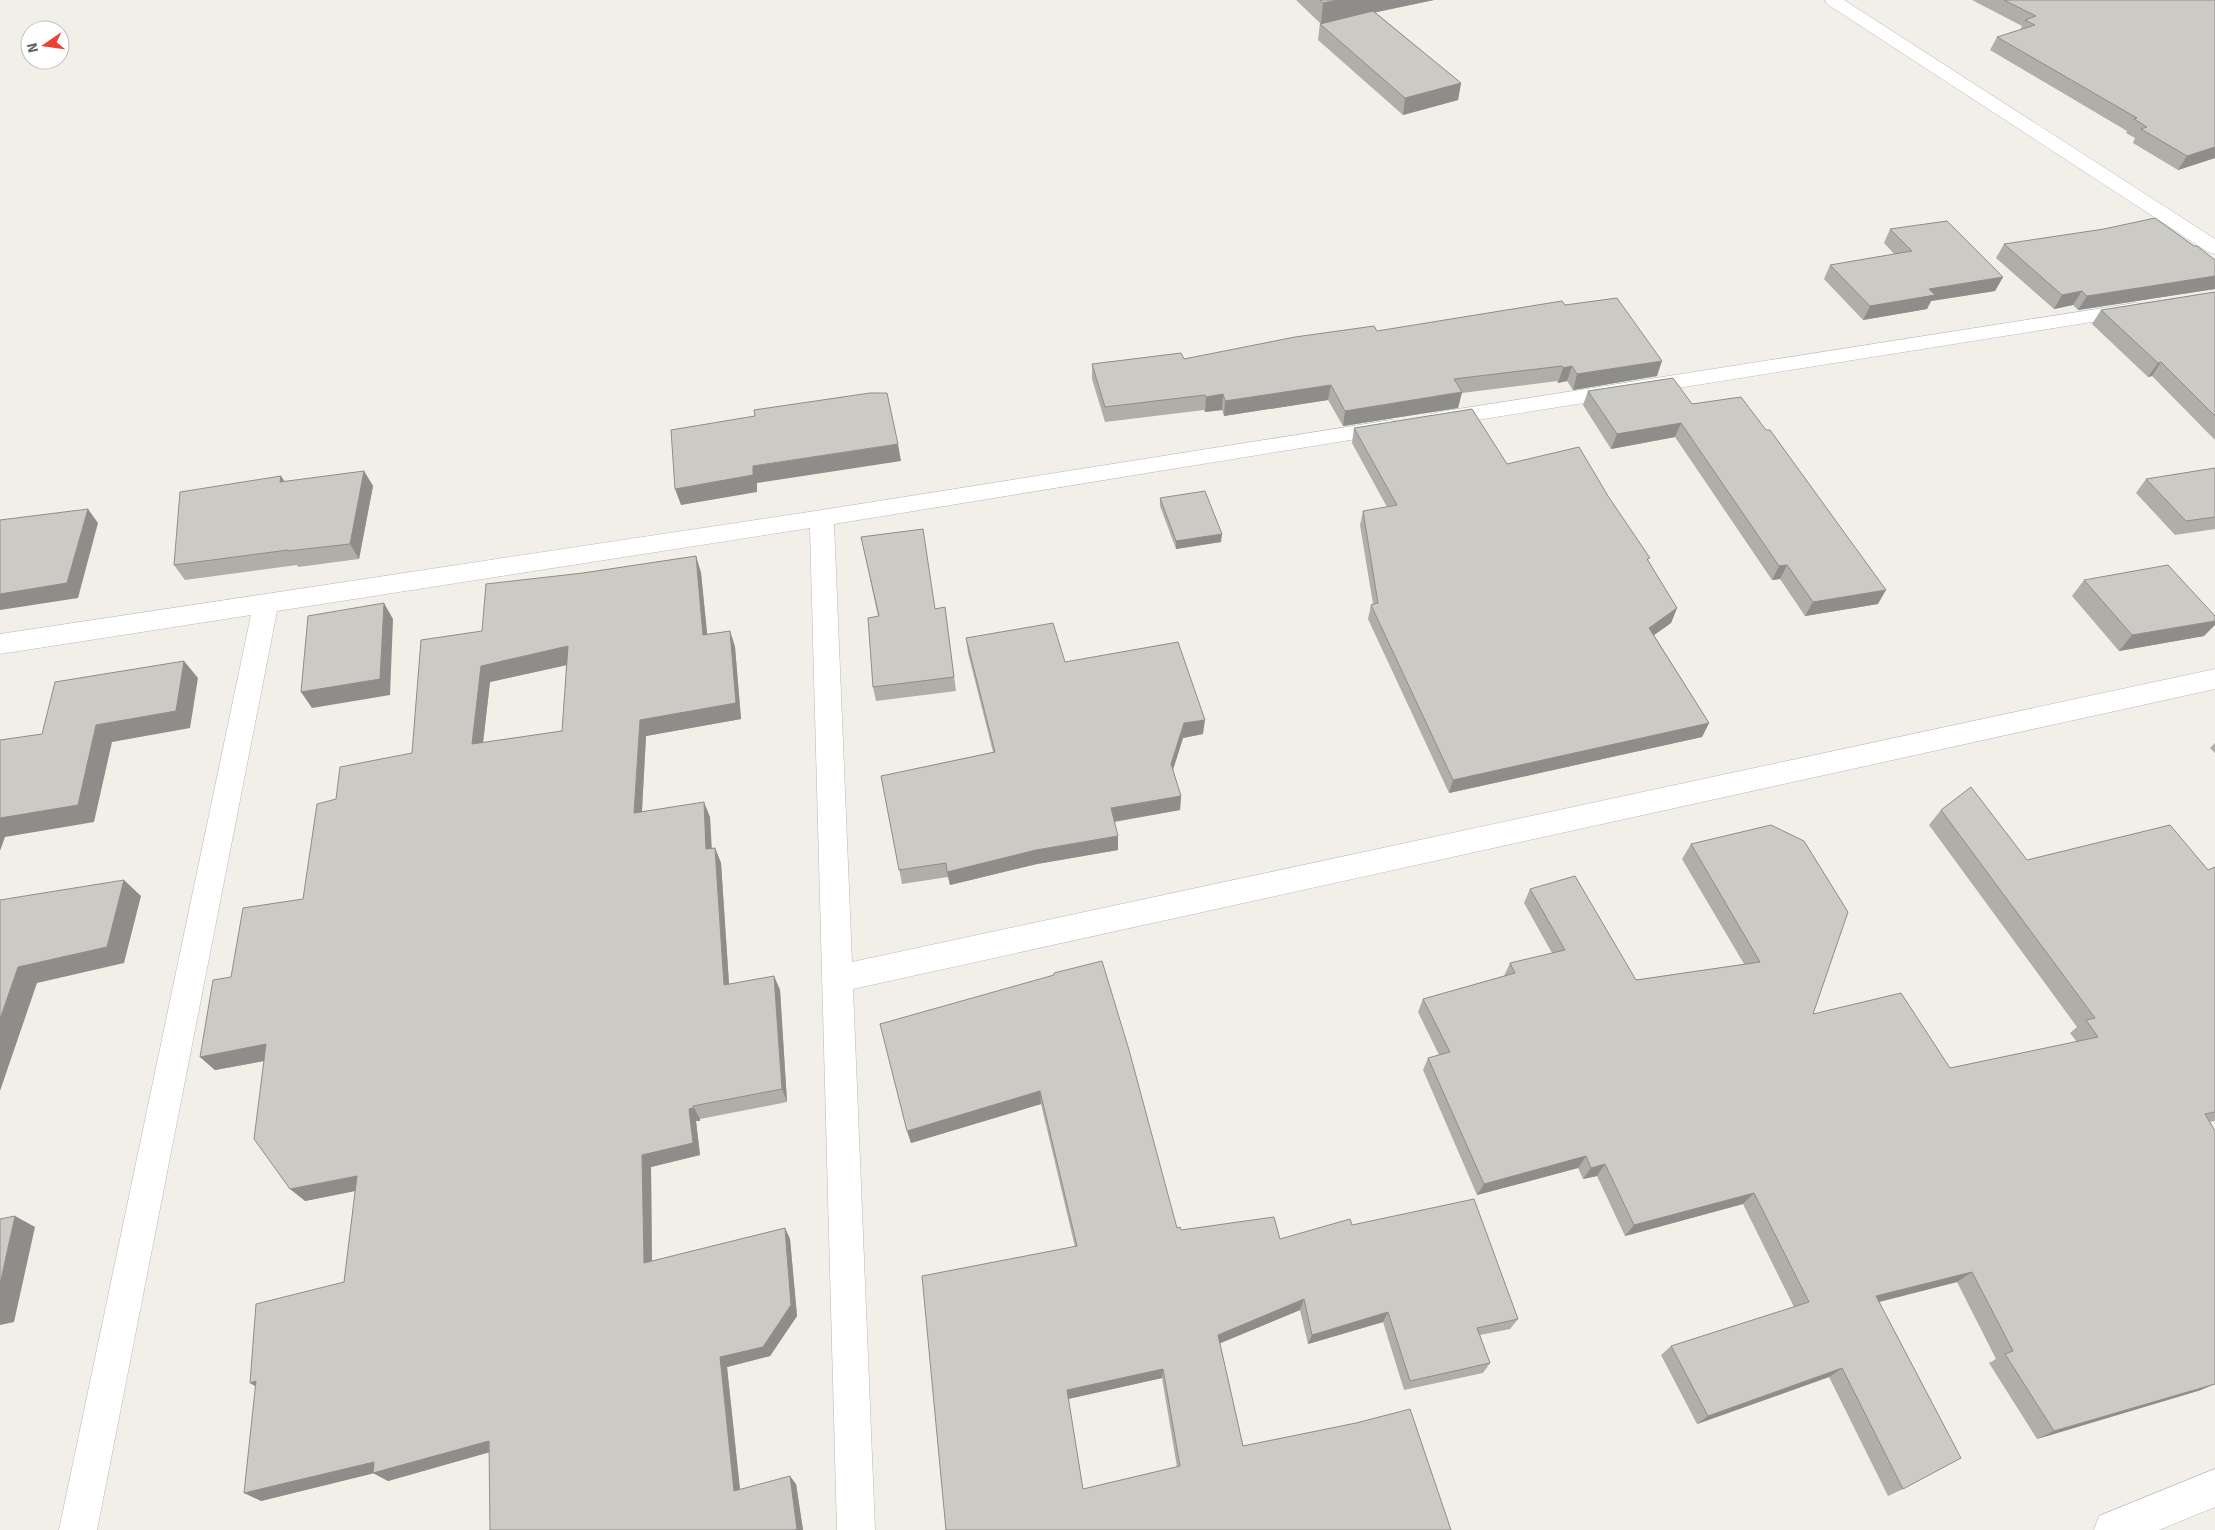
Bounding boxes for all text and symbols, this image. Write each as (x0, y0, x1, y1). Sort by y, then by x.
north arrow (20, 20, 70, 70)
text: N (23, 41, 42, 54)

